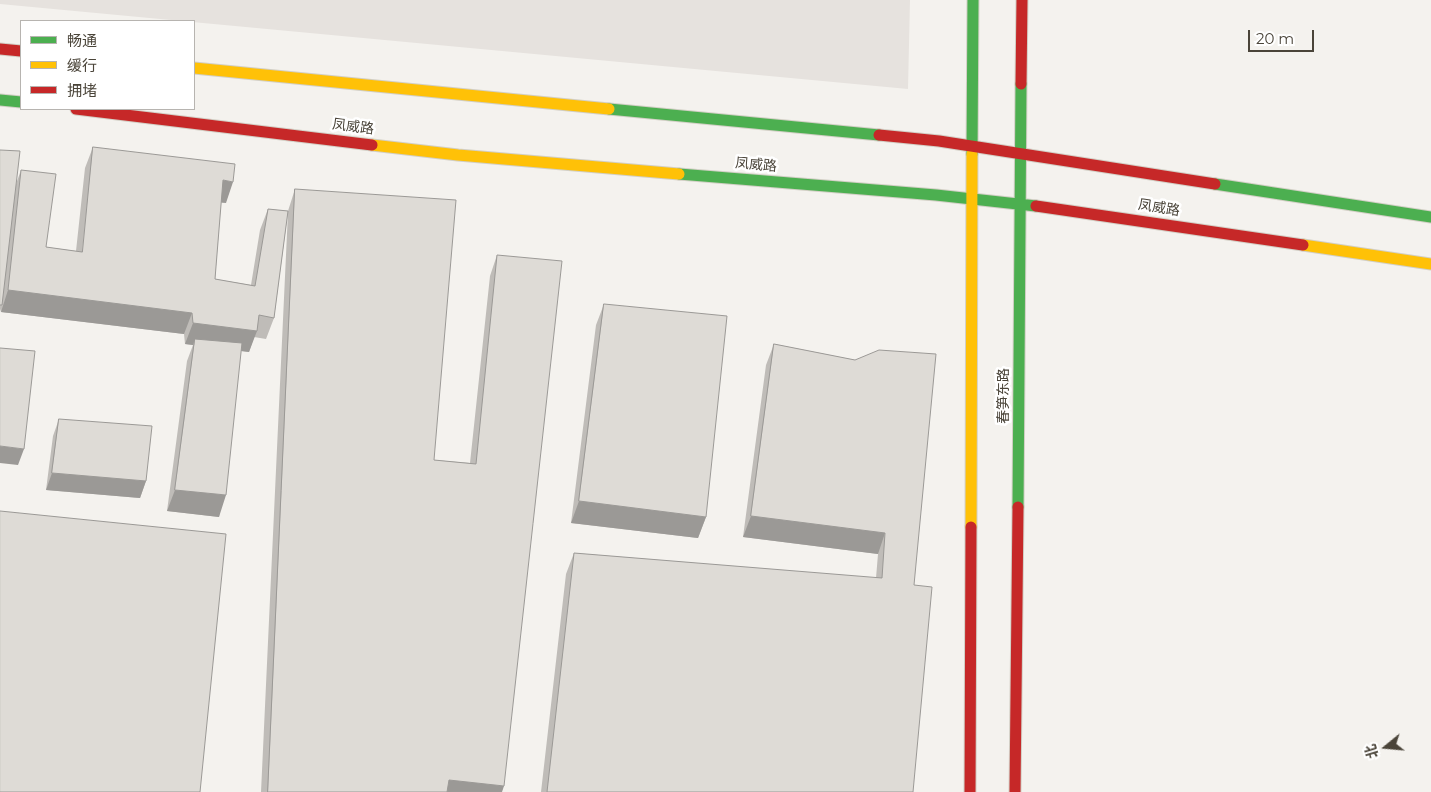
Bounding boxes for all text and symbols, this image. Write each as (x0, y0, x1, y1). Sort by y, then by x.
legend (20, 20, 195, 110)
scale bar (1251, 20, 1317, 52)
text: 20 m (1256, 29, 1294, 48)
text: 畅通 (67, 31, 97, 50)
text: 缓行 (67, 56, 97, 75)
text: 拥堵 (67, 81, 97, 100)
street label: 凤威路 (331, 116, 375, 138)
street label: 凤威路 (734, 155, 778, 175)
street label: 凤威路 (1137, 196, 1181, 220)
street label: 春笋东路 (996, 368, 1012, 424)
north arrow (1361, 722, 1411, 772)
text: 北 (1361, 742, 1382, 761)

